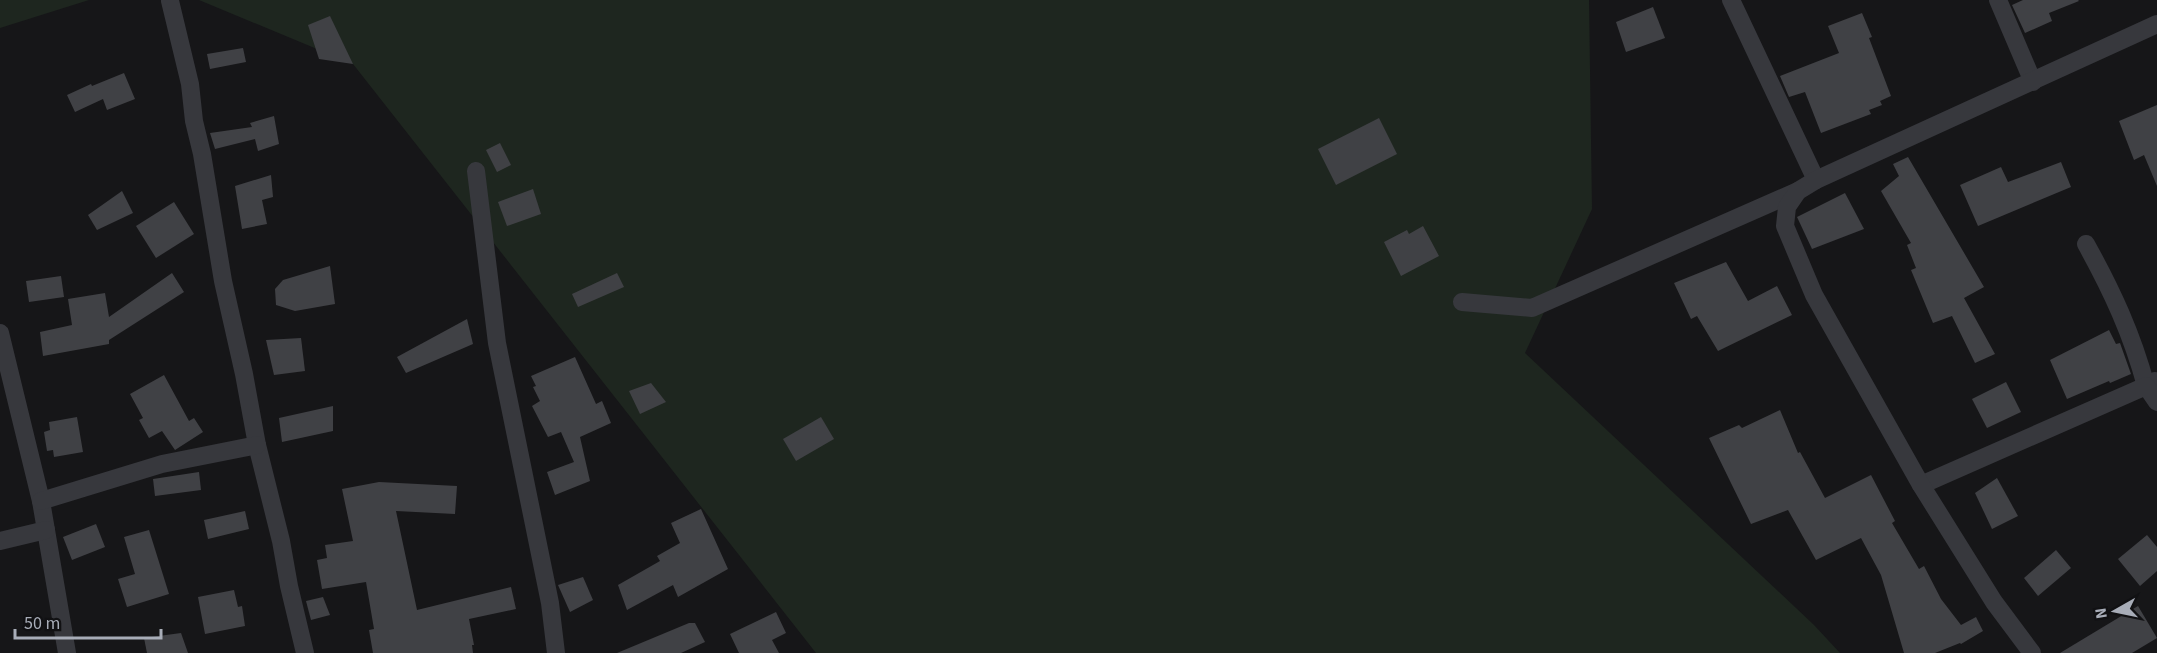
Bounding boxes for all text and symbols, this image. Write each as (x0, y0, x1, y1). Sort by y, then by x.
north arrow (2085, 581, 2145, 641)
scale bar (15, 602, 160, 640)
text: N (2089, 606, 2113, 620)
text: 50 m (24, 611, 60, 636)

